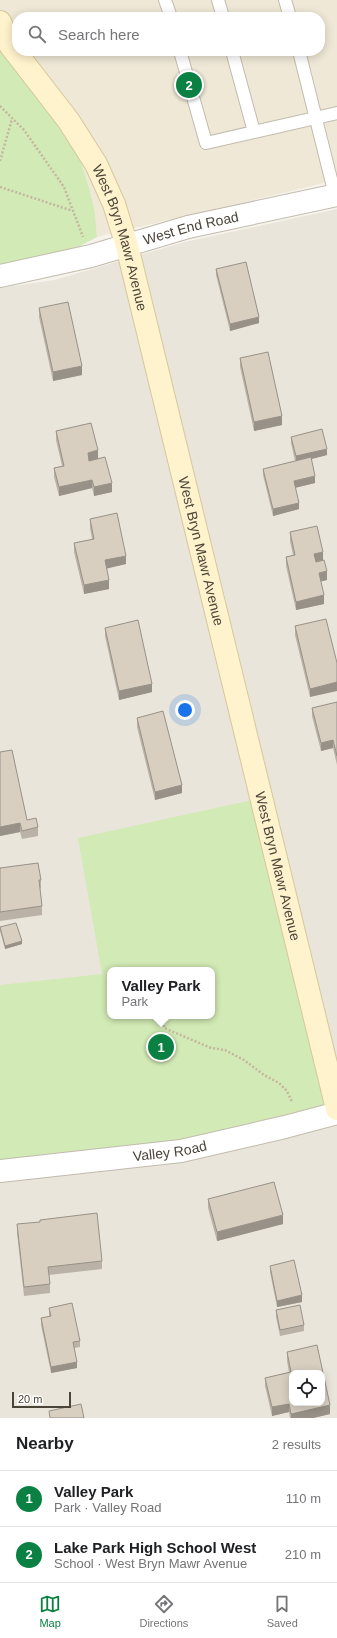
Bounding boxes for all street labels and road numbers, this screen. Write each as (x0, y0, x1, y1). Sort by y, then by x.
street label: West Bryn Mawr Avenue (89, 162, 151, 313)
street label: West End Road (141, 208, 240, 248)
street label: West Bryn Mawr Avenue (175, 475, 227, 628)
street label: West Bryn Mawr Avenue (252, 790, 304, 942)
street label: Valley Road (132, 1137, 208, 1164)

